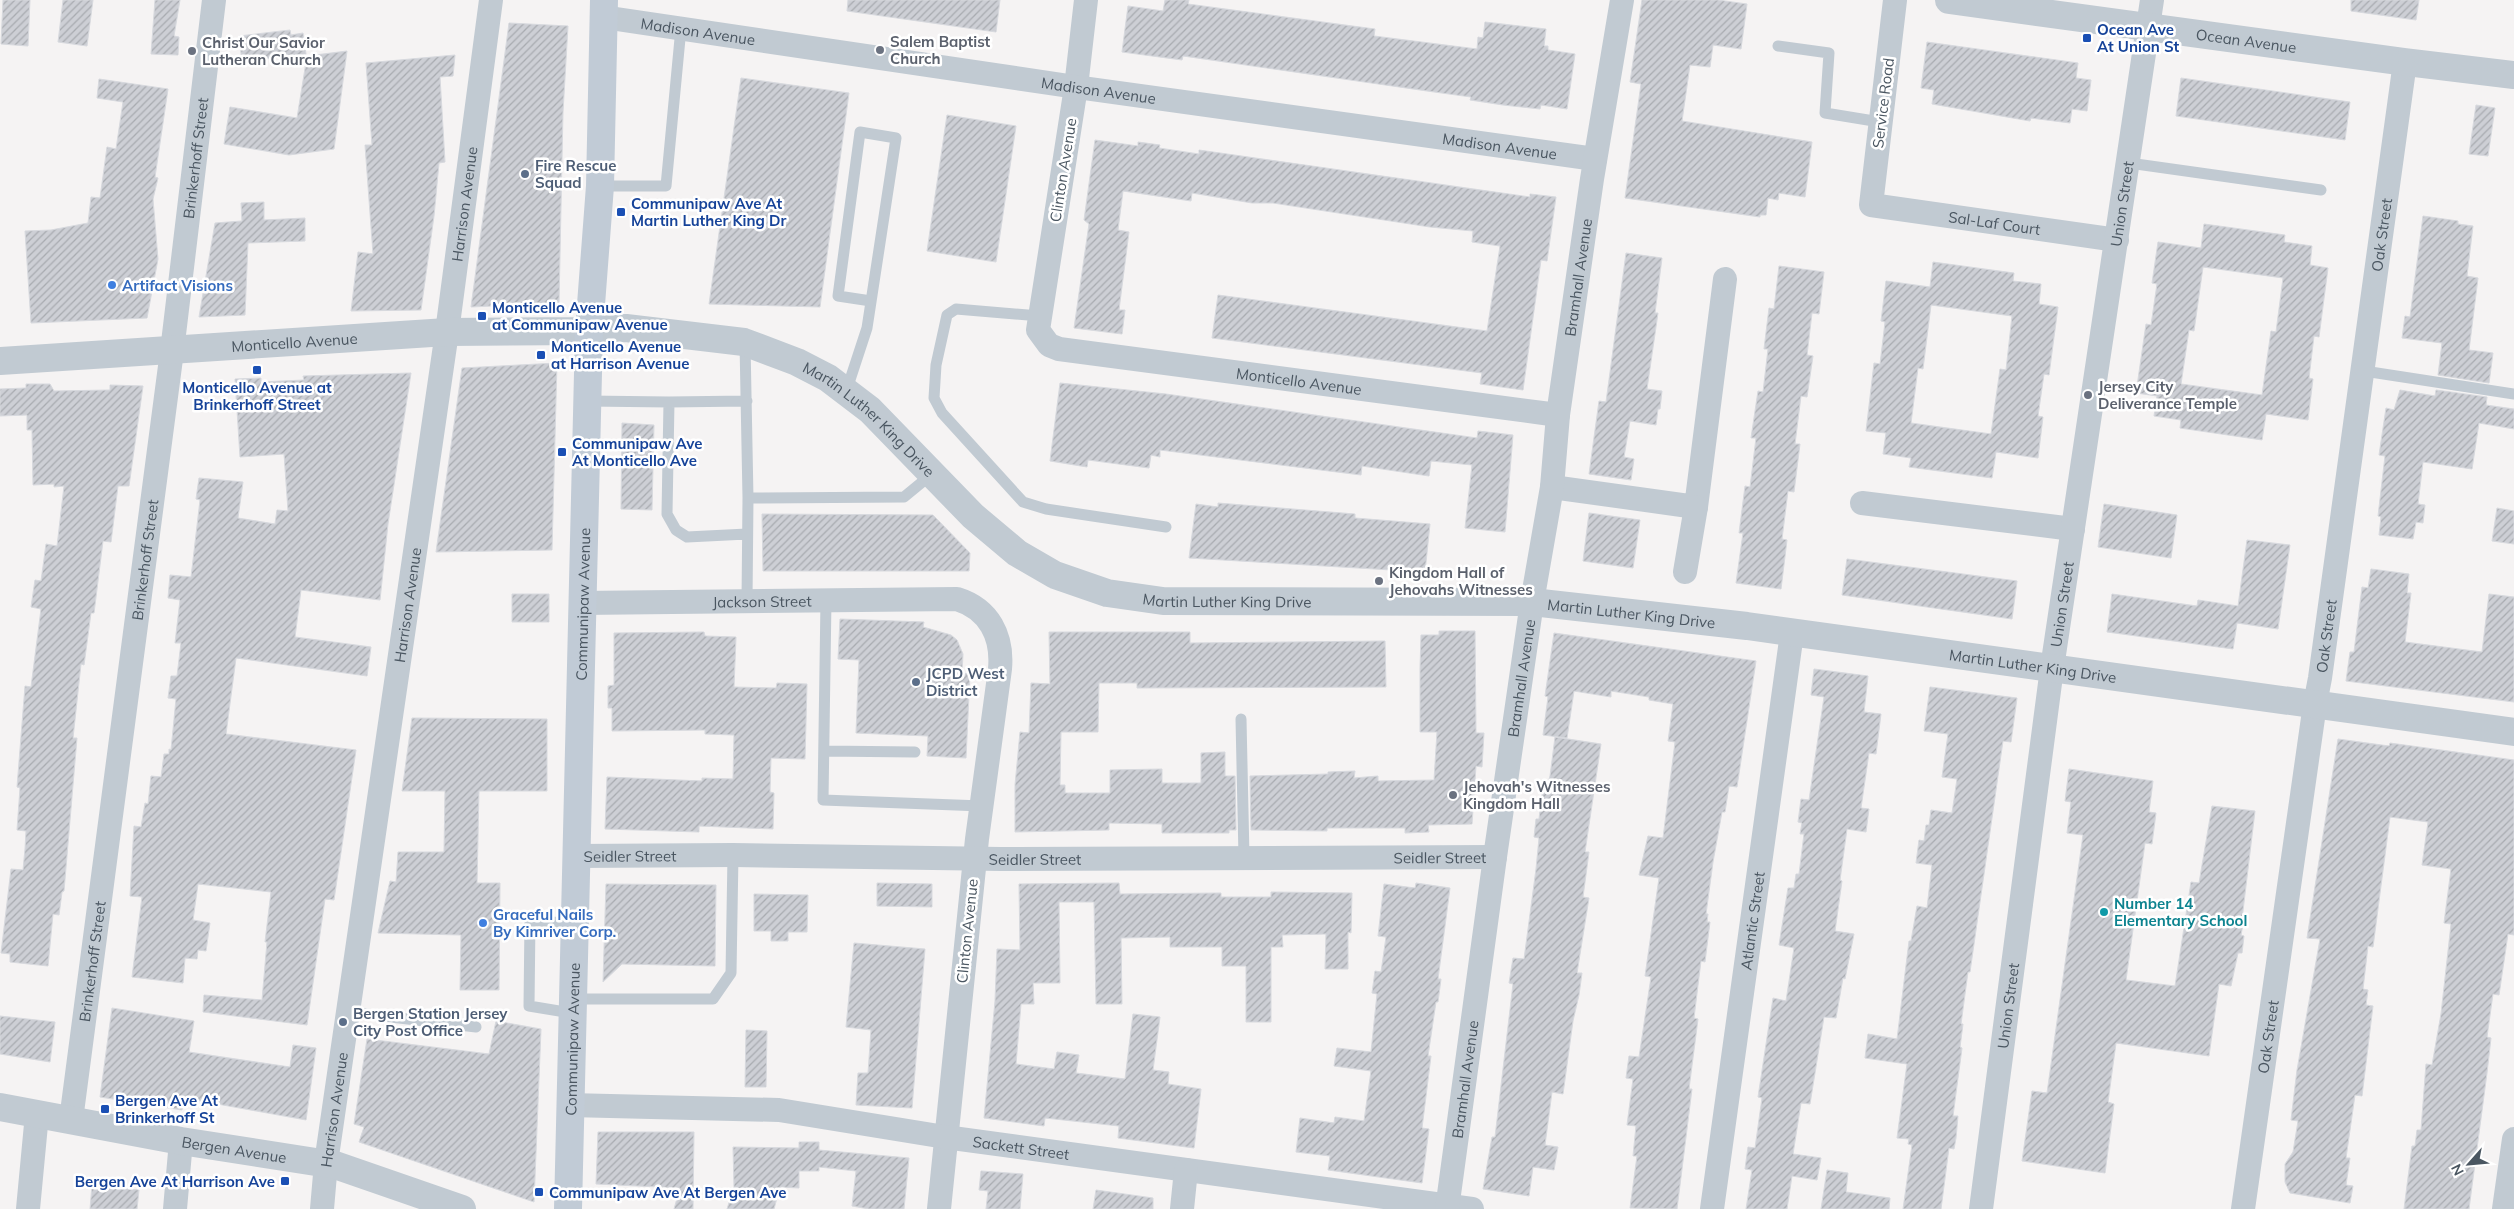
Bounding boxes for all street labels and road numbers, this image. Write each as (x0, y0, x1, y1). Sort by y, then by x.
street label: Madison Avenue (639, 13, 756, 49)
street label: Ocean Avenue (2195, 24, 2298, 57)
street label: Service Road (1868, 57, 1898, 149)
street label: Madison Avenue (1040, 72, 1157, 107)
street label: Brinkerhoff Street (178, 96, 212, 220)
street label: Clinton Avenue (1045, 117, 1081, 223)
street label: Madison Avenue (1441, 128, 1558, 163)
street label: Harrison Avenue (447, 145, 481, 263)
street label: Union Street (2106, 160, 2137, 248)
street label: Oak Street (2367, 197, 2396, 273)
street label: Sal-Laf Court (1947, 207, 2042, 238)
street label: Bramhall Avenue (1560, 217, 1596, 338)
street label: Monticello Avenue (231, 328, 358, 355)
street label: Martin Luther King Drive (800, 357, 939, 481)
street label: Monticello Avenue (1235, 363, 1363, 398)
street label: Brinkerhoff Street (127, 498, 162, 621)
street label: Communipaw Avenue (571, 528, 594, 681)
street label: Harrison Avenue (389, 546, 425, 664)
street label: Union Street (2046, 560, 2077, 648)
street label: Martin Luther King Drive (1141, 589, 1311, 611)
street label: Jackson Street (712, 591, 812, 611)
street label: Martin Luther King Drive (1546, 594, 1716, 632)
street label: Oak Street (2311, 598, 2340, 674)
street label: Bramhall Avenue (1503, 618, 1539, 738)
street label: Martin Luther King Drive (1948, 645, 2118, 686)
street label: Seidler Street (584, 846, 676, 865)
street label: Seidler Street (1394, 848, 1486, 867)
street label: Seidler Street (988, 849, 1081, 869)
street label: Atlantic Street (1736, 870, 1768, 971)
street label: Clinton Avenue (952, 878, 982, 984)
street label: Brinkerhoff Street (74, 900, 109, 1023)
street label: Communipaw Avenue (561, 962, 583, 1116)
street label: Union Street (1993, 962, 2023, 1050)
street label: Oak Street (2253, 999, 2282, 1075)
street label: Bramhall Avenue (1447, 1019, 1482, 1139)
street label: Harrison Avenue (316, 1051, 352, 1169)
street label: Sackett Street (972, 1131, 1071, 1163)
street label: Bergen Avenue (180, 1132, 288, 1167)

